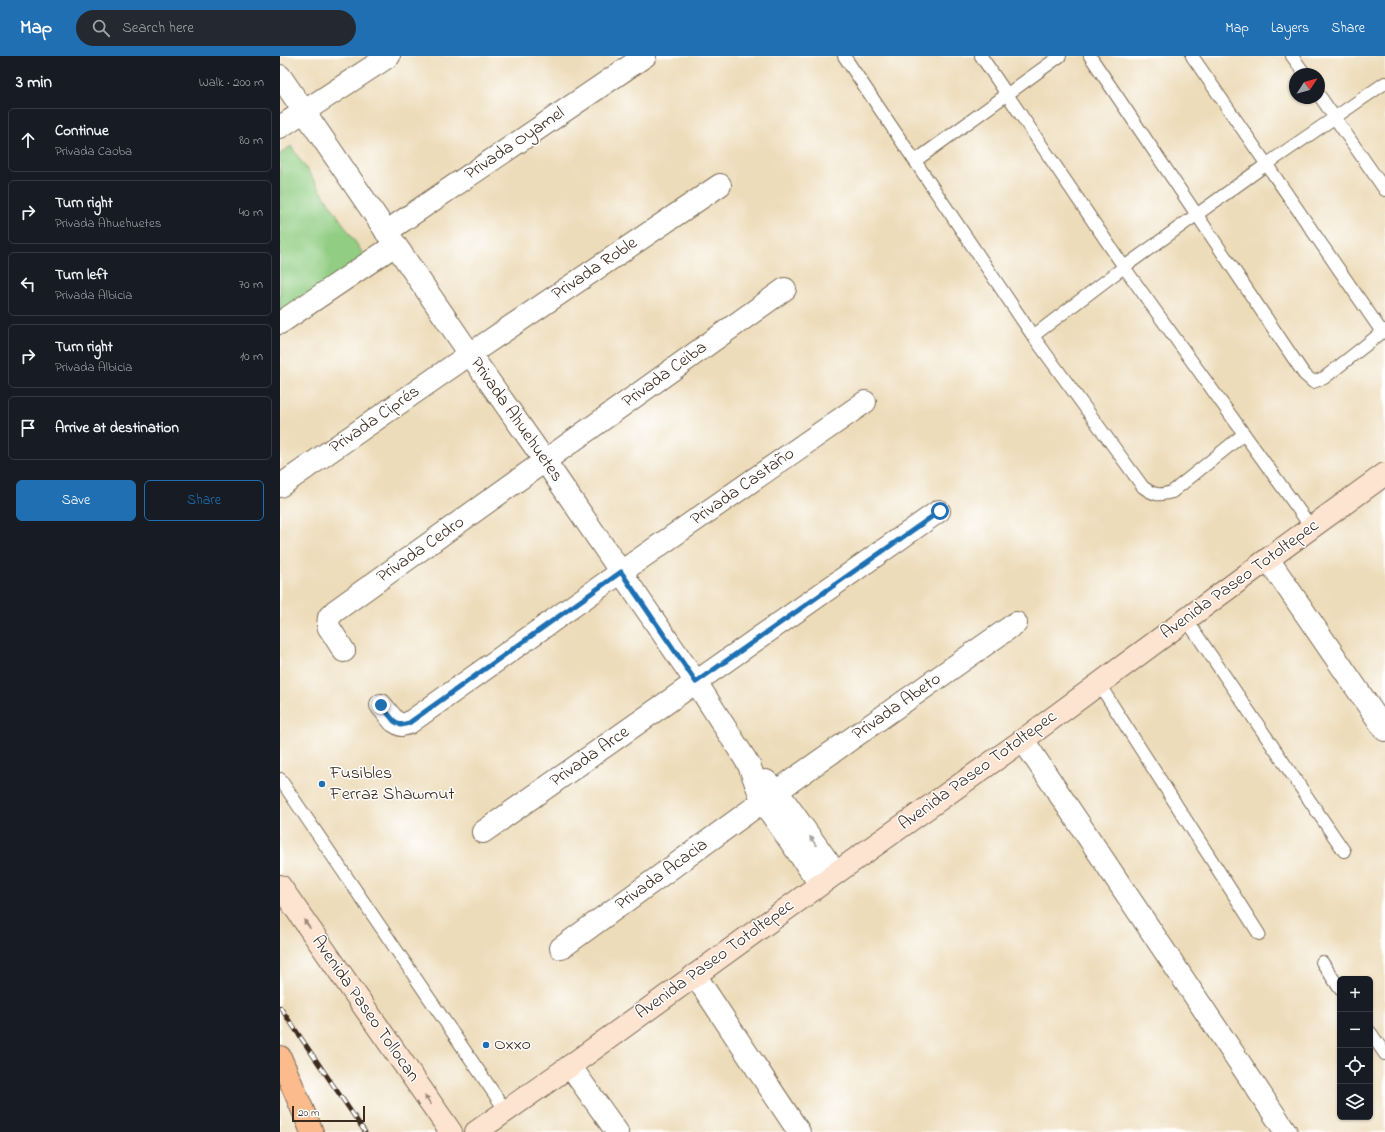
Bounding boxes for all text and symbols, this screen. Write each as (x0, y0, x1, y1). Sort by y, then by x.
search box (76, 10, 356, 46)
text: Map (20, 15, 52, 42)
icon: search (90, 17, 112, 39)
text: Search here (122, 17, 194, 39)
text: Map (1225, 18, 1249, 39)
text: Layers (1271, 18, 1309, 39)
text: Share (1331, 18, 1365, 39)
north arrow (1289, 68, 1325, 104)
text: 3 min (16, 70, 52, 95)
text: Walk · 200 m (199, 73, 264, 92)
street label: Privada Oyamel (460, 101, 570, 187)
text: Continue (55, 120, 109, 142)
icon: ahead (17, 129, 39, 151)
text: 80 m (239, 131, 263, 150)
text: Privada Caoba (55, 142, 132, 161)
text: Turn right (55, 192, 113, 214)
icon: right (17, 201, 39, 223)
text: 40 m (239, 203, 263, 222)
text: Privada Ahuehuetes (55, 214, 161, 233)
street label: Privada Roble (547, 230, 644, 307)
text: Turn left (55, 264, 108, 286)
icon: left (17, 273, 39, 295)
text: 70 m (239, 275, 263, 294)
text: Privada Albicia (55, 286, 132, 305)
street label: Privada Ceiba (617, 335, 713, 415)
text: Turn right (55, 336, 113, 358)
icon: right (17, 345, 39, 367)
text: 10 m (240, 347, 263, 366)
street label: Privada Ahuehuetes (463, 352, 569, 488)
text: Privada Albicia (55, 358, 132, 377)
street label: Privada Ciprés (325, 379, 425, 461)
icon: arrive (17, 417, 39, 439)
text: Arrive at destination (55, 417, 179, 439)
street label: Privada Castaño (686, 441, 800, 533)
button: Save (16, 480, 136, 521)
button: Share (144, 480, 264, 521)
route start (931, 502, 949, 520)
street label: Privada Cedro (372, 510, 470, 590)
street label: Avenida Paseo Totoltepec (1155, 514, 1325, 646)
street label: Privada Abeto (847, 667, 947, 747)
route end (372, 696, 390, 714)
street label: Avenida Paseo Totoltepec (893, 705, 1063, 837)
street label: Privada Arce (545, 719, 636, 794)
place label: Fusibles Ferraz Shawmut (329, 761, 455, 808)
marker: Fusibles Ferraz Shawmut (317, 779, 327, 789)
street label: Privada Acacia (610, 832, 714, 918)
one-way arrow (809, 836, 817, 847)
street label: Avenida Paseo Totoltepec (630, 894, 800, 1026)
one-way arrow (303, 919, 311, 929)
street label: Avenida Paseo Tollocan (305, 930, 426, 1088)
map controls (1337, 976, 1373, 1120)
button: + (1337, 976, 1373, 1012)
button: − (1337, 1012, 1373, 1048)
place label: Oxxo (494, 1032, 531, 1058)
marker: Oxxo (481, 1040, 491, 1050)
button: locate (1337, 1048, 1373, 1084)
button: layers (1337, 1084, 1373, 1120)
one-way arrow (424, 1095, 432, 1105)
scale bar (292, 1104, 365, 1123)
text: 20 m (298, 1105, 320, 1121)

